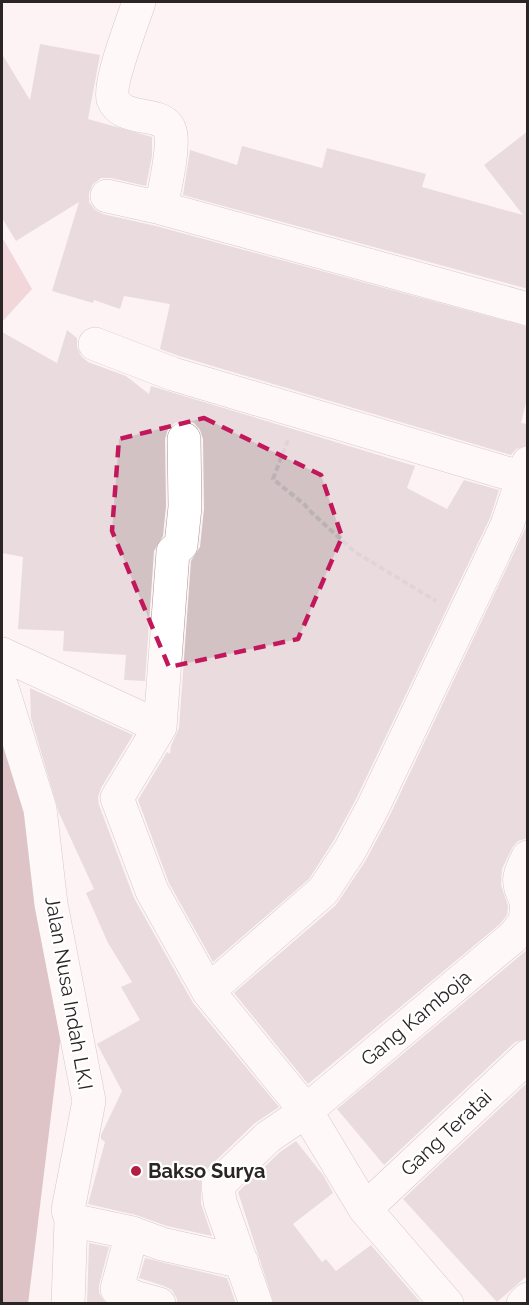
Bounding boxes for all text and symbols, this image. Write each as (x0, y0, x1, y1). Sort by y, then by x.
street label: Jalan Nusa Indah LK.I (40, 894, 98, 1092)
street label: Gang Kamboja (356, 965, 476, 1071)
street label: Gang Teratai (396, 1085, 496, 1181)
place label: Bakso Surya (148, 1159, 266, 1183)
marker: Bakso Surya (129, 1164, 143, 1178)

